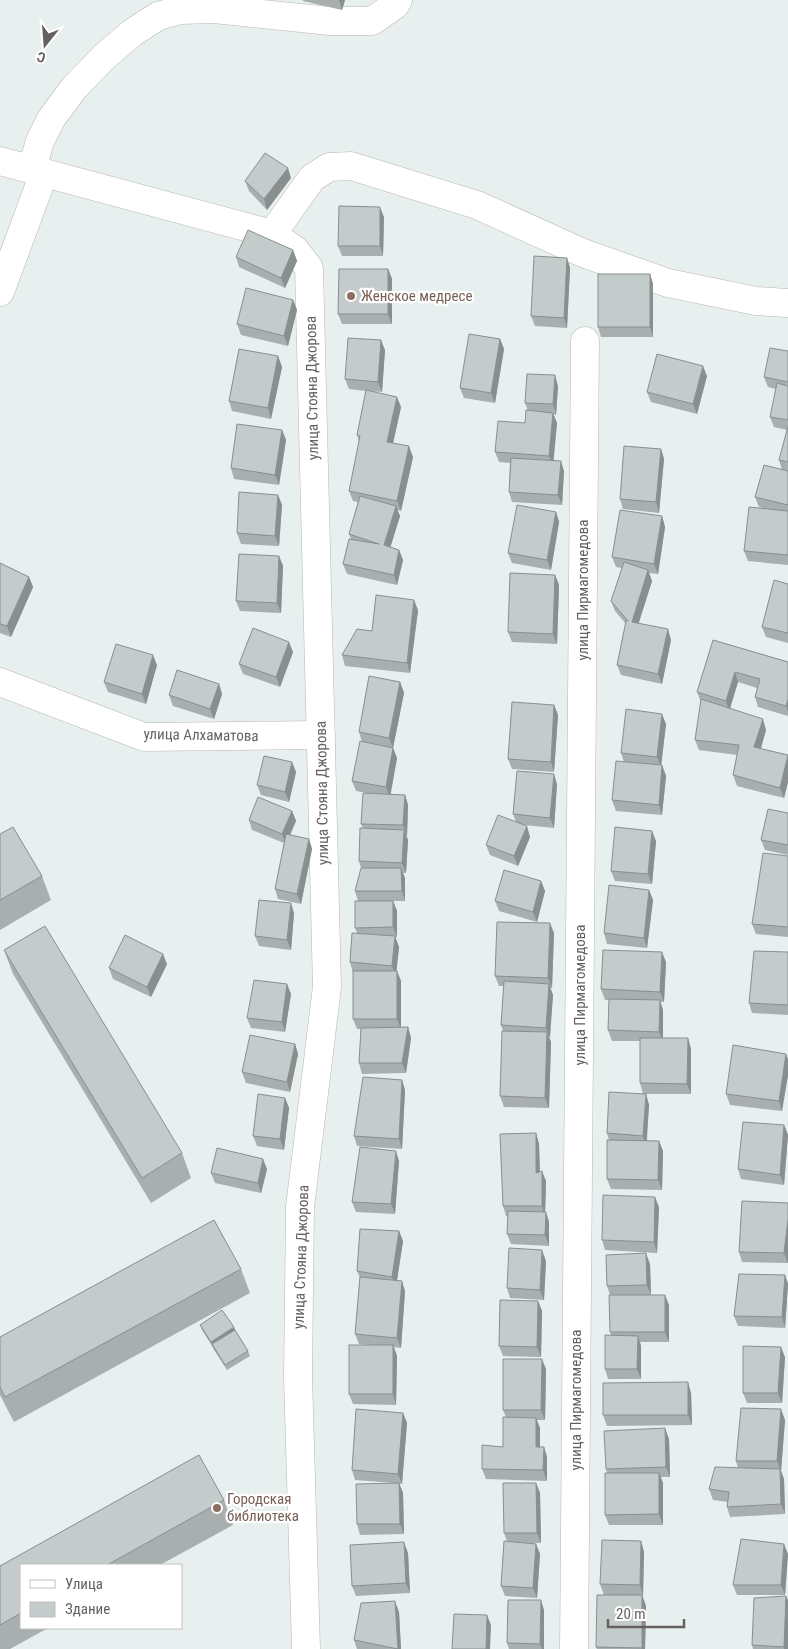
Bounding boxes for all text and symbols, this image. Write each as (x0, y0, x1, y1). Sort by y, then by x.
north arrow (20, 20, 70, 70)
text: С (35, 49, 47, 66)
place label: Женское медресе (361, 287, 472, 305)
marker: Женское медресе (345, 290, 357, 302)
street label: улица Стояна Джорова (302, 316, 322, 460)
street label: улица Пирмагомедова (574, 520, 592, 660)
street label: улица Стояна Джорова (312, 721, 332, 865)
street label: улица Алхаматова (143, 725, 259, 745)
street label: улица Пирмагомедова (571, 925, 589, 1065)
street label: улица Стояна Джорова (289, 1185, 313, 1329)
street label: улица Пирмагомедова (567, 1330, 585, 1470)
place label: Городская библиотека (227, 1490, 299, 1525)
marker: Городская библиотека (211, 1502, 223, 1514)
legend (20, 1564, 182, 1629)
text: Улица (65, 1575, 103, 1593)
scale bar (608, 1596, 684, 1628)
text: Здание (65, 1600, 110, 1618)
text: 20 m (616, 1605, 646, 1623)

